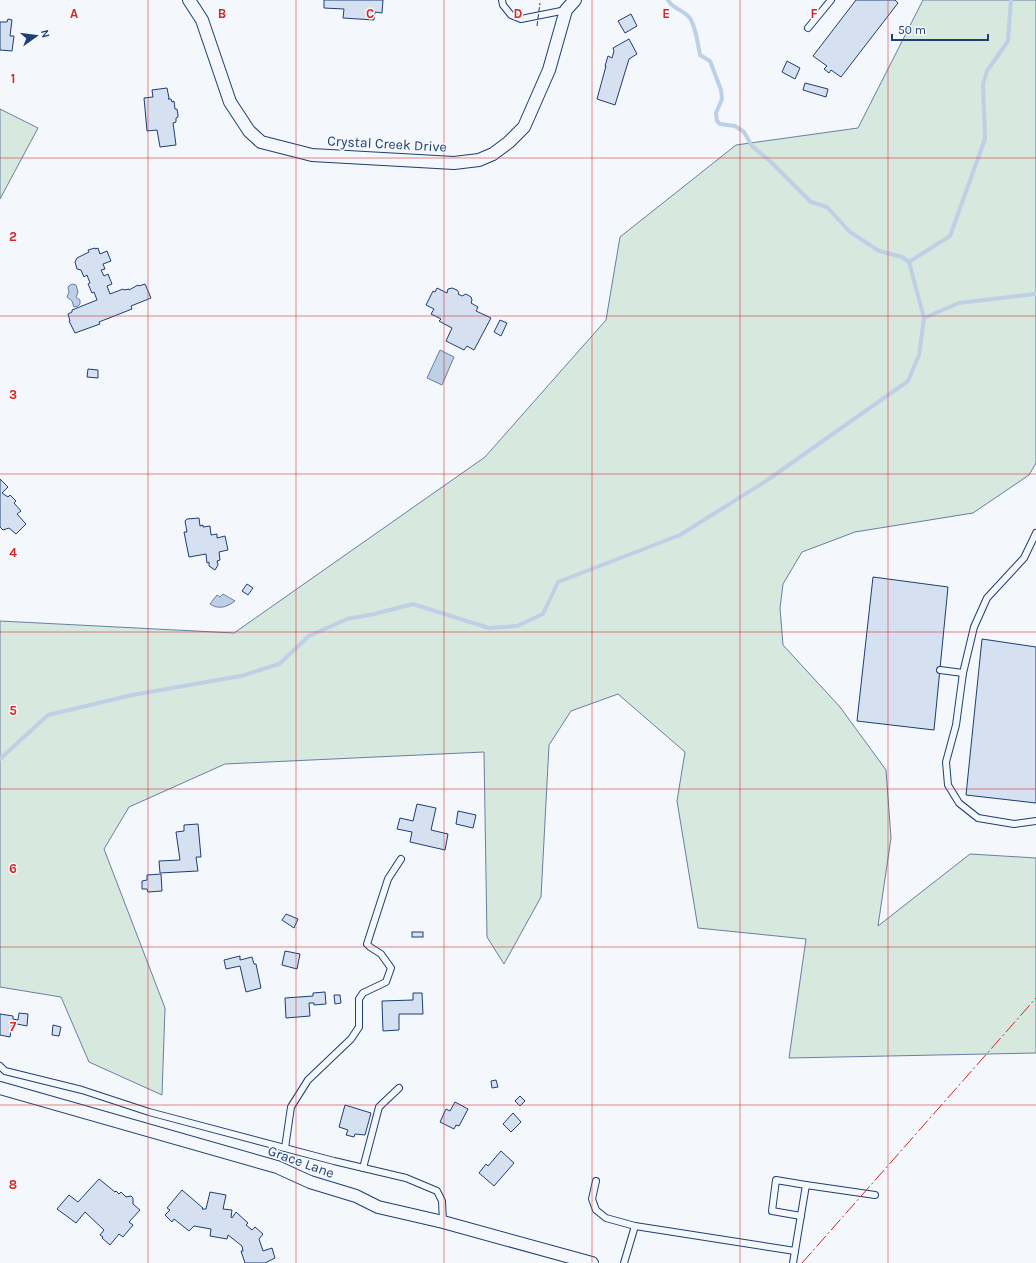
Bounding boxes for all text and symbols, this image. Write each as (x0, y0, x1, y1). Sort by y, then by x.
text: A (70, 6, 78, 21)
text: B (218, 6, 226, 21)
text: C (366, 6, 374, 21)
text: D (514, 6, 523, 21)
text: E (662, 6, 670, 21)
text: F (810, 6, 818, 21)
north arrow (16, 16, 56, 56)
scale bar (892, 16, 988, 42)
text: 50 m (898, 23, 926, 37)
text: N (38, 28, 52, 39)
text: 1 (11, 71, 15, 86)
street label: Crystal Creek Drive (327, 132, 447, 156)
text: 2 (9, 229, 17, 244)
text: 3 (9, 387, 17, 402)
text: 4 (9, 545, 17, 560)
text: 5 (9, 703, 17, 718)
text: 6 (9, 861, 17, 876)
text: 7 (10, 1019, 17, 1034)
street label: Grace Lane (265, 1142, 337, 1182)
text: 8 (9, 1177, 17, 1192)

